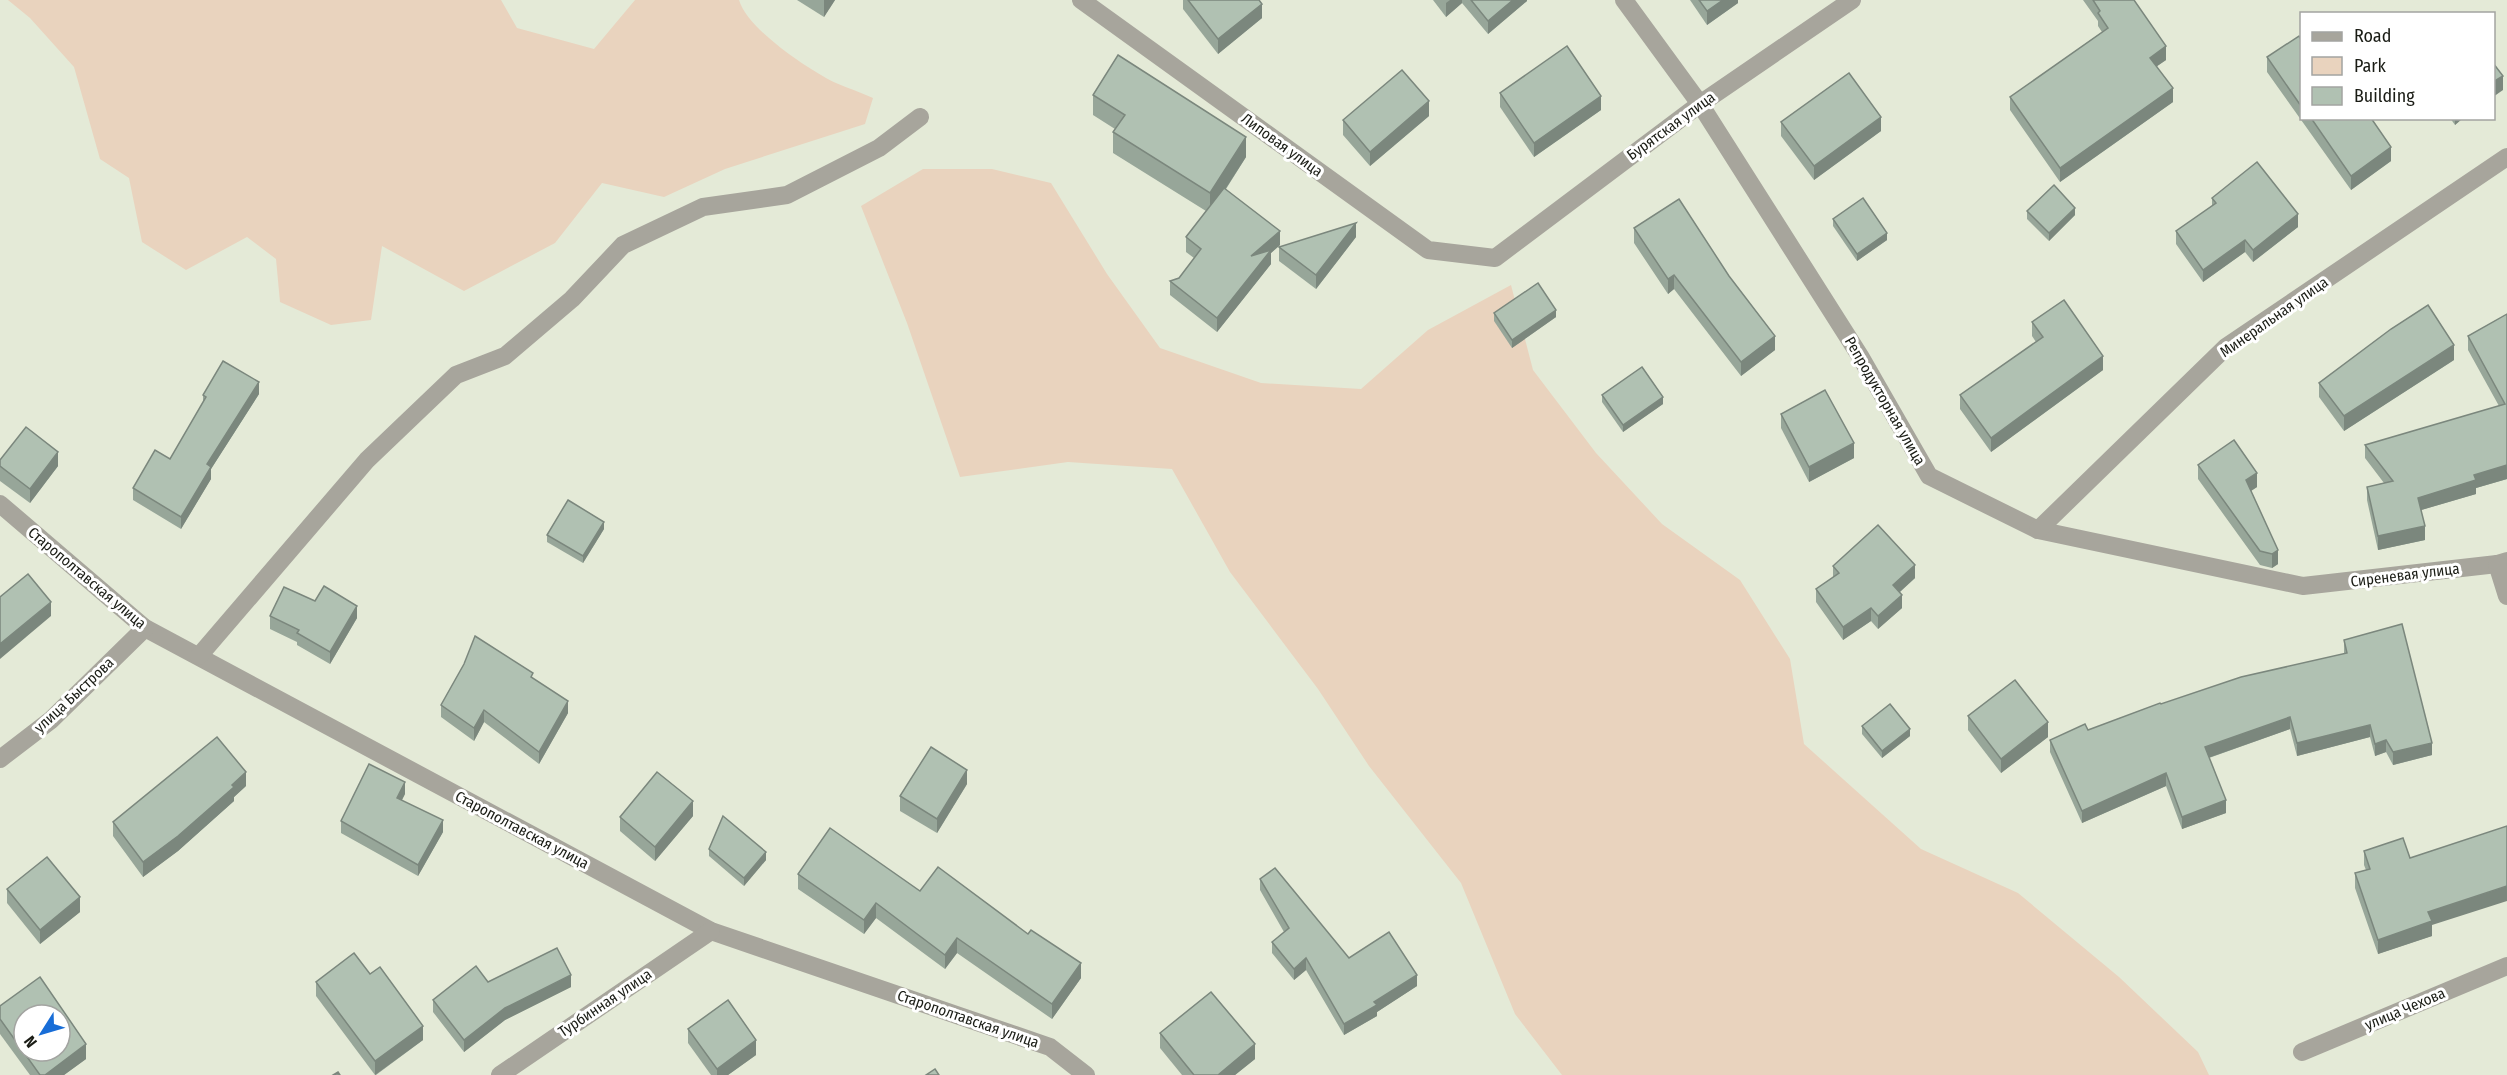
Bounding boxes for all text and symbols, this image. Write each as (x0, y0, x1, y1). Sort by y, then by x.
legend (2300, 12, 2495, 120)
text: Road (2354, 25, 2391, 47)
text: Park (2354, 55, 2387, 77)
text: Building (2354, 85, 2415, 107)
street label: Бурятская улица (1623, 88, 1719, 164)
street label: Липовая улица (1238, 110, 1326, 180)
street label: Минеральная улица (2216, 273, 2332, 361)
street label: Репродукторная улица (1841, 334, 1929, 468)
street label: Старополтавская улица (24, 523, 150, 633)
street label: Сиреневая улица (2350, 559, 2460, 591)
street label: улица Быстрова (31, 654, 117, 736)
street label: Старополтавская улица (452, 787, 592, 873)
street label: Турбинная улица (555, 965, 655, 1041)
street label: улица Чехова (2362, 984, 2448, 1034)
street label: Старополтавская улица (895, 986, 1041, 1052)
north arrow (12, 1003, 72, 1063)
text: N (20, 1032, 41, 1051)

